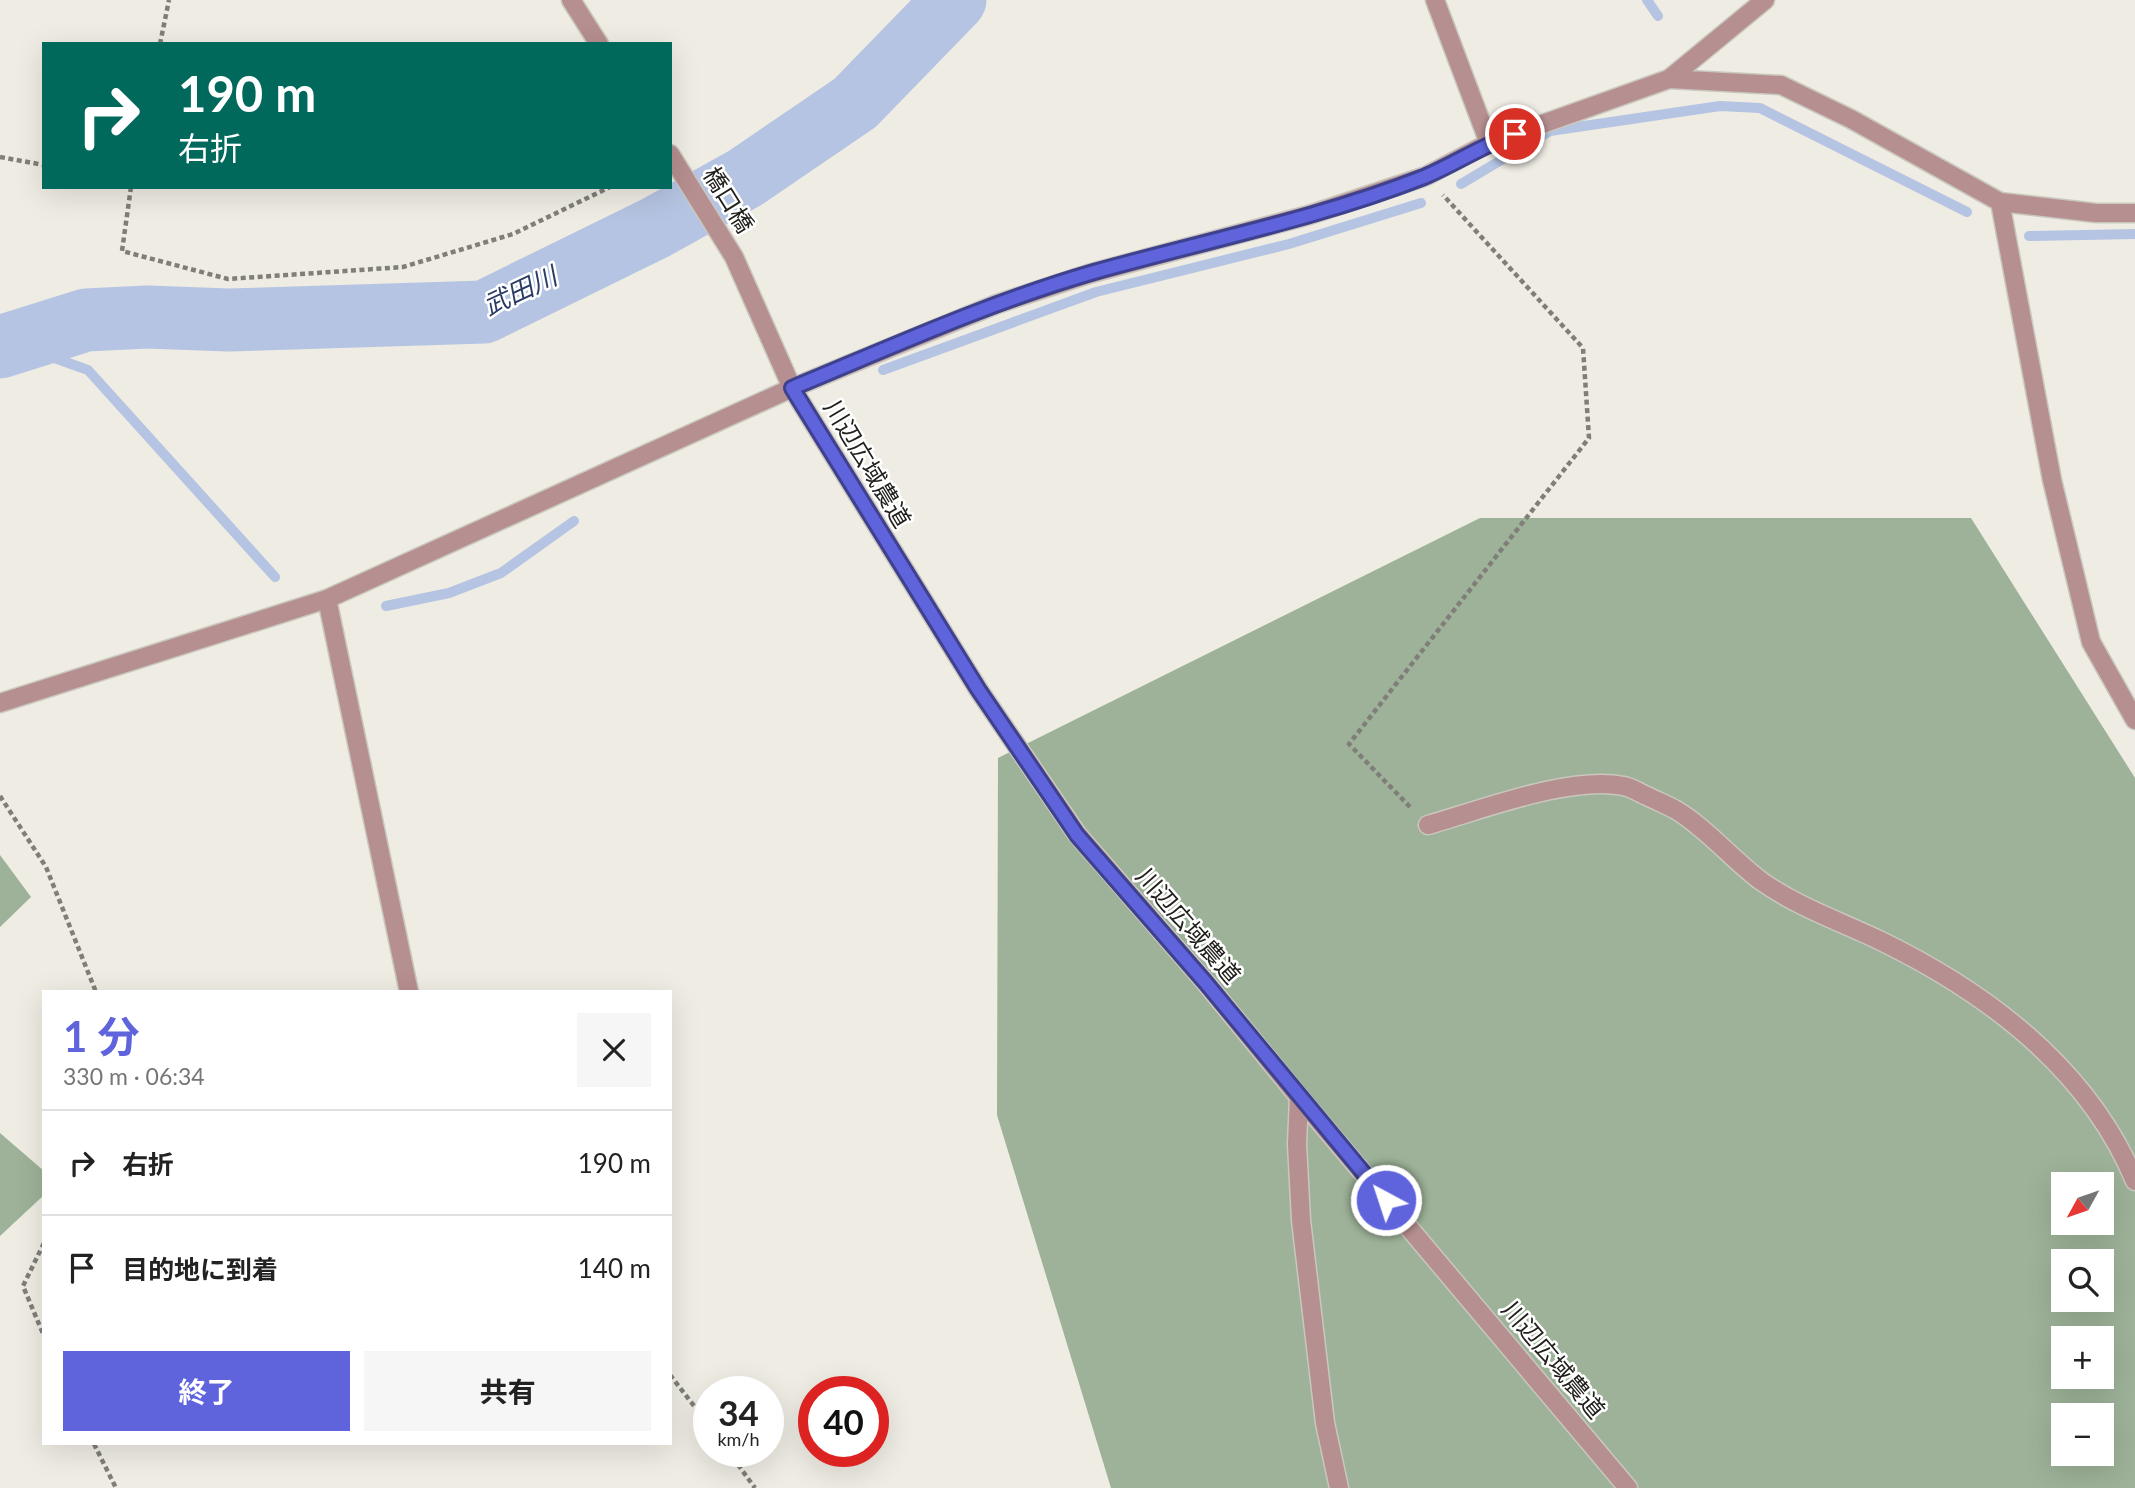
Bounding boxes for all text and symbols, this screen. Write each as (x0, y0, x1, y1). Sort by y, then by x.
text: 190 m (178, 64, 316, 122)
icon: right (63, 70, 154, 161)
pin (1485, 104, 1545, 164)
icon: arrive (1496, 115, 1534, 153)
text: 右折 (178, 128, 242, 167)
street label: 橋口橋 (698, 161, 761, 237)
water label: 武田川 (477, 258, 564, 321)
street label: 川辺広域農道 (819, 394, 918, 532)
street label: 川辺広域農道 (1131, 861, 1247, 989)
text: 1 分 (63, 1011, 140, 1061)
button: close (577, 1013, 651, 1087)
text: 330 m · 06:34 (63, 1062, 205, 1090)
icon: right (63, 1144, 101, 1182)
text: 190 m (578, 1147, 651, 1179)
text: 右折 (122, 1148, 174, 1180)
position arrow (1349, 1163, 1423, 1237)
north arrow (2051, 1172, 2114, 1236)
map controls (2051, 1172, 2114, 1466)
icon: arrive (63, 1249, 101, 1287)
button: search (2051, 1249, 2114, 1312)
text: 140 m (578, 1252, 651, 1284)
text: 目的地に到着 (122, 1253, 278, 1285)
street label: 川辺広域農道 (1497, 1295, 1612, 1424)
button: + (2051, 1326, 2114, 1389)
button: 終了 (63, 1351, 350, 1431)
button: 共有 (364, 1351, 651, 1431)
speed limit sign: 40 (798, 1376, 889, 1467)
text: 34 (718, 1391, 759, 1433)
button: − (2051, 1403, 2114, 1466)
text: km/h (717, 1428, 760, 1450)

